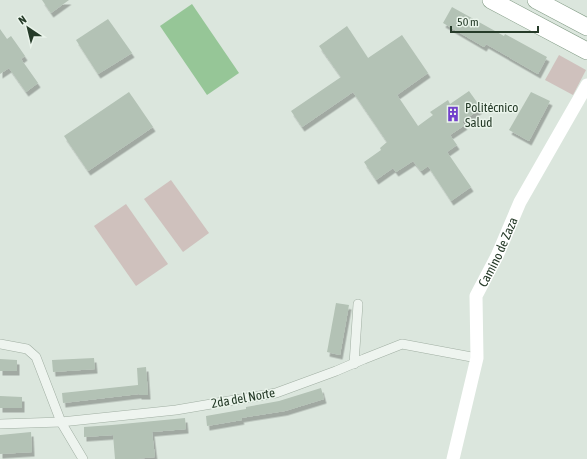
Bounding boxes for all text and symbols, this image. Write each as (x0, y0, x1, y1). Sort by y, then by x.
north arrow (8, 8, 48, 48)
scale bar (451, 8, 538, 34)
text: N (16, 13, 28, 27)
text: 50 m (457, 15, 479, 29)
place label: Politécnico Salud (465, 100, 518, 130)
building icon: Politécnico Salud (444, 105, 462, 123)
street label: Camino de Zaza (475, 215, 520, 289)
street label: 2da del Norte (210, 385, 276, 411)

